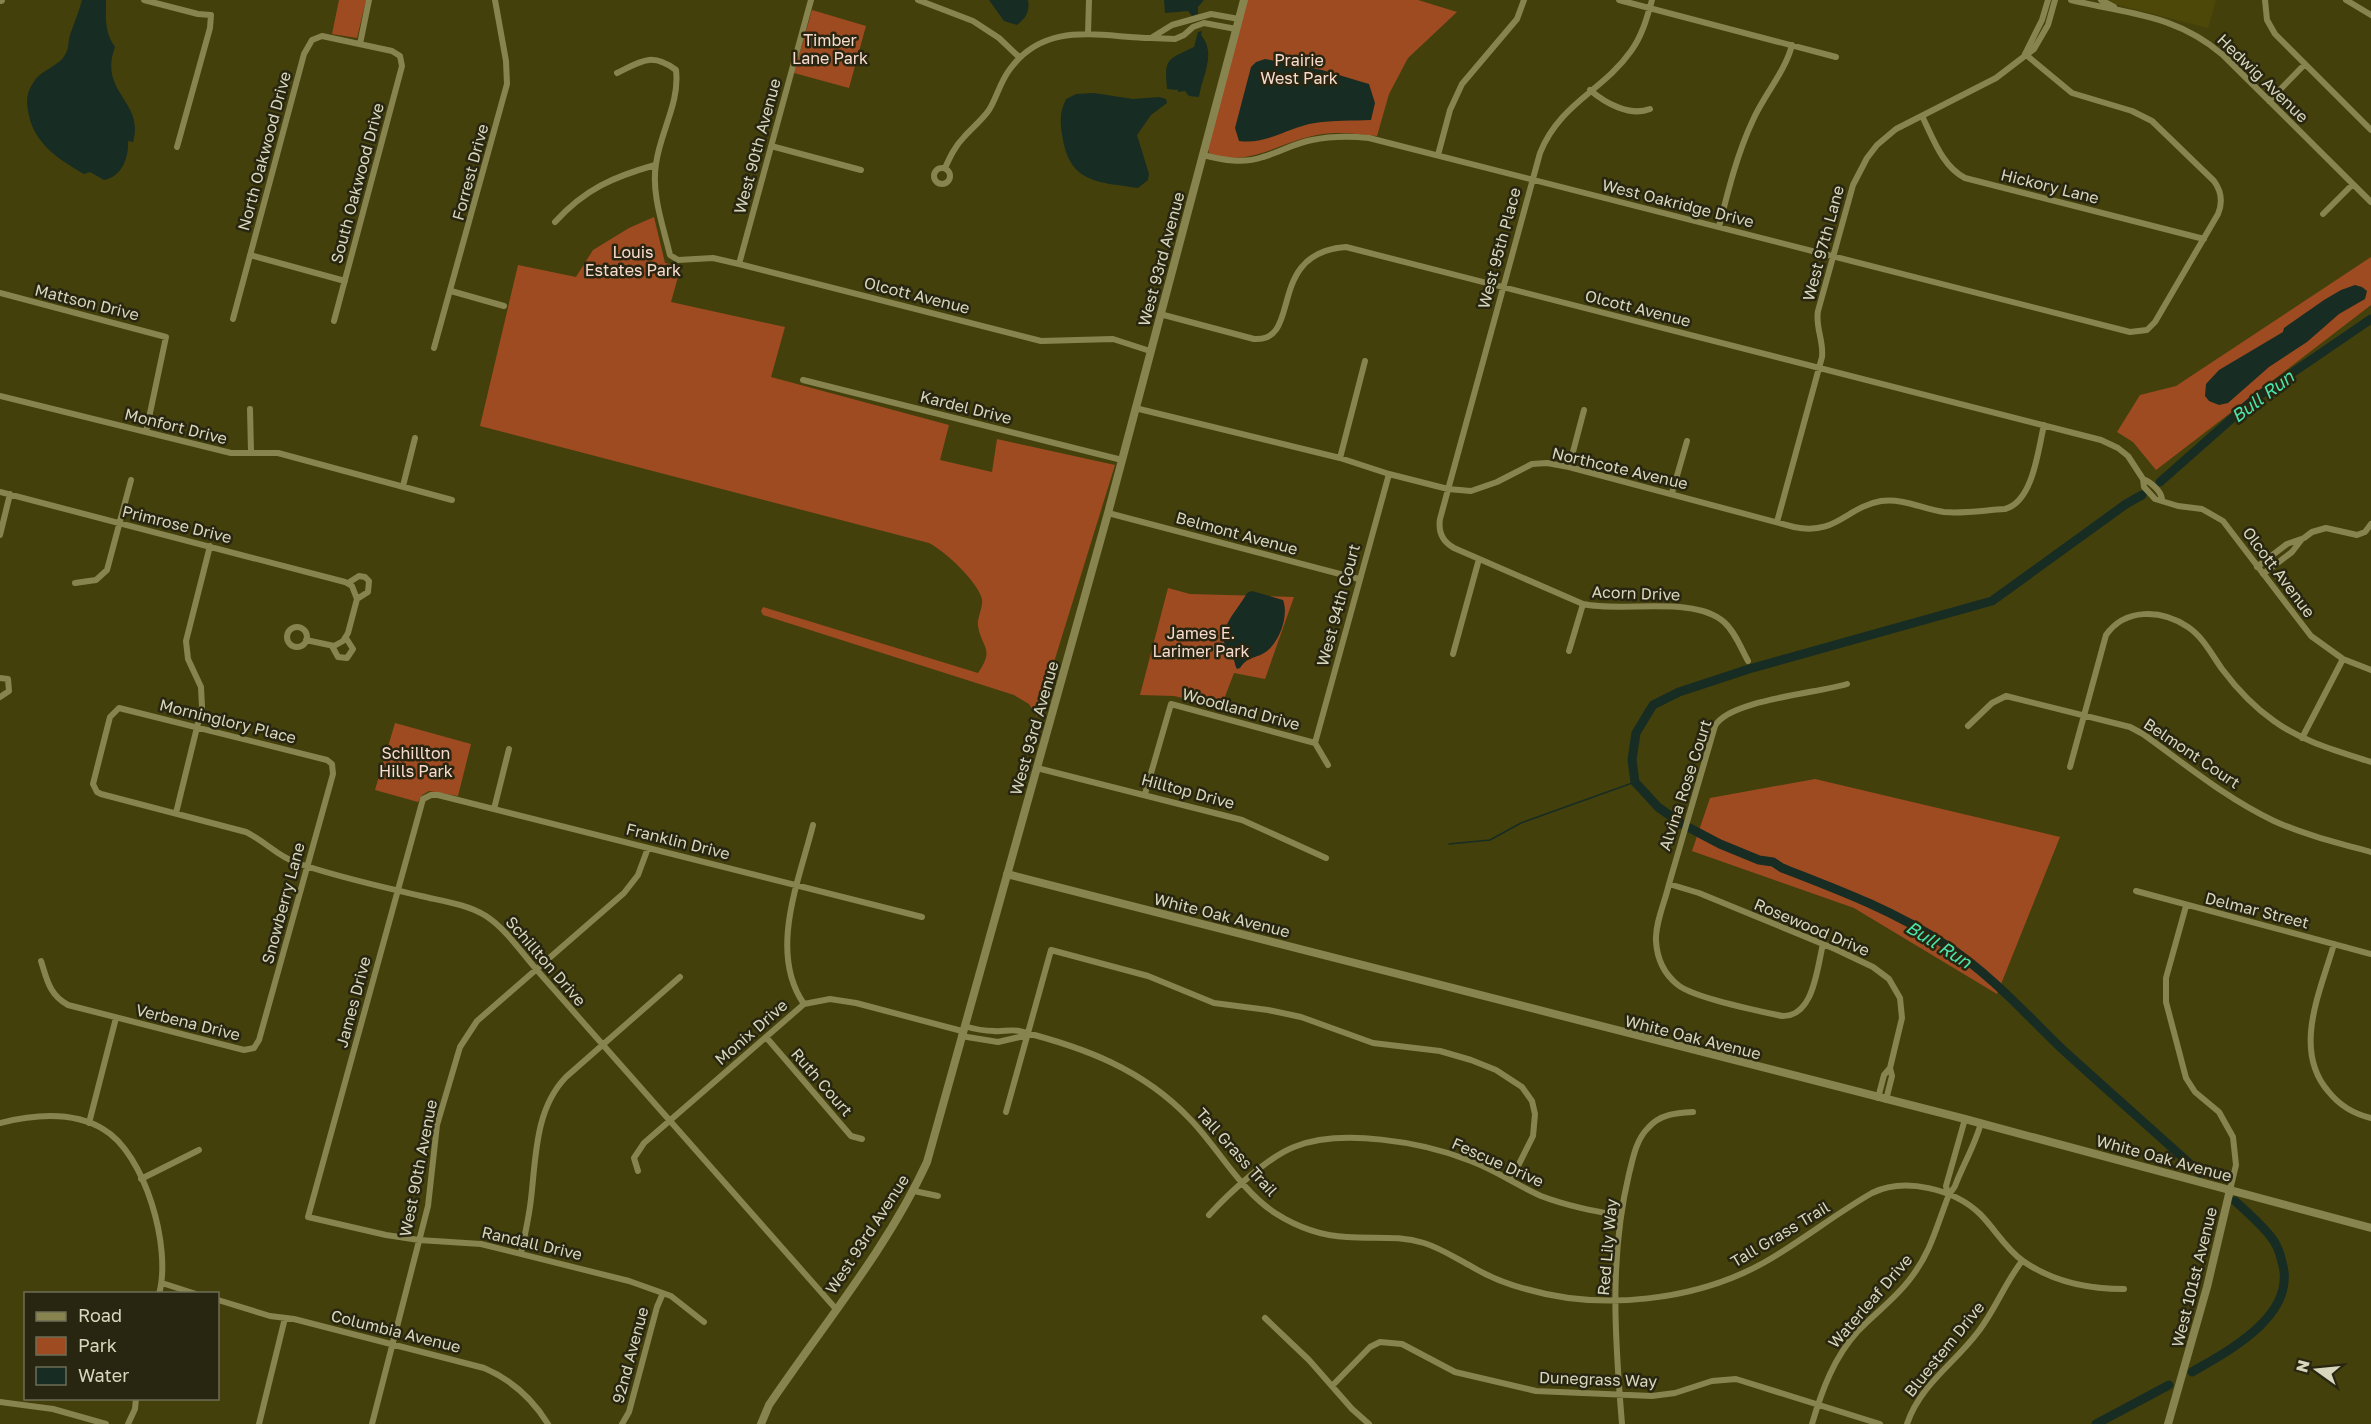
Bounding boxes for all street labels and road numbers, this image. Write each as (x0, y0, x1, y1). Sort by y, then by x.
street label: Hedwig Avenue (2213, 30, 2313, 126)
street label: North Oakwood Drive (233, 69, 295, 233)
street label: West 90th Avenue (729, 76, 785, 216)
street label: South Oakwood Drive (326, 101, 388, 265)
street label: Forrest Drive (448, 122, 492, 222)
street label: Hickory Lane (1999, 164, 2101, 208)
street label: West Oakridge Drive (1600, 174, 1756, 232)
street label: West 97th Lane (1798, 183, 1848, 303)
street label: West 95th Place (1473, 185, 1525, 311)
street label: West 93rd Avenue (1133, 190, 1189, 328)
street label: Olcott Avenue (862, 272, 972, 318)
street label: Mattson Drive (33, 279, 141, 325)
street label: Olcott Avenue (1583, 285, 1693, 331)
street label: Kardel Drive (918, 386, 1014, 428)
street label: Monfort Drive (123, 404, 229, 448)
street label: Northcote Avenue (1550, 443, 1690, 493)
street label: Primrose Drive (120, 501, 234, 547)
street label: Belmont Avenue (1174, 507, 1300, 559)
street label: Olcott Avenue (2238, 523, 2320, 621)
street label: West 94th Court (1312, 542, 1364, 668)
street label: Acorn Drive (1591, 581, 1681, 605)
street label: West 93rd Avenue (1005, 659, 1063, 797)
street label: Woodland Drive (1180, 684, 1302, 734)
street label: Morninglory Place (158, 694, 298, 748)
street label: Belmont Court (2140, 713, 2244, 793)
street label: Alvina Rose Court (1654, 717, 1716, 853)
street label: Hilltop Drive (1139, 769, 1237, 813)
street label: Franklin Drive (624, 818, 732, 864)
street label: Snowberry Lane (257, 840, 309, 966)
street label: Delmar Street (2203, 887, 2311, 933)
street label: White Oak Avenue (1152, 888, 1292, 942)
street label: Rosewood Drive (1751, 894, 1873, 960)
street label: Schillton Drive (502, 912, 590, 1010)
street label: James Drive (331, 954, 375, 1050)
street label: Monix Drive (711, 995, 791, 1069)
street label: Verbena Drive (134, 999, 242, 1045)
street label: White Oak Avenue (1623, 1010, 1763, 1064)
street label: Ruth Court (787, 1044, 857, 1120)
street label: West 90th Avenue (395, 1098, 441, 1238)
street label: Tall Grass Trail (1192, 1104, 1282, 1200)
street label: White Oak Avenue (2094, 1130, 2234, 1186)
street label: Fescue Drive (1449, 1133, 1547, 1191)
street label: West 93rd Avenue (821, 1171, 913, 1297)
street label: Tall Grass Trail (1727, 1197, 1833, 1271)
street label: Red Lily Way (1593, 1198, 1621, 1296)
street label: West 101st Avenue (2167, 1205, 2221, 1349)
street label: Randall Drive (480, 1222, 584, 1264)
street label: Waterleaf Drive (1824, 1250, 1916, 1352)
street label: Bluestem Drive (1899, 1297, 1989, 1401)
street label: Columbia Avenue (329, 1305, 463, 1357)
street label: 92nd Avenue (608, 1305, 652, 1405)
street label: Dunegrass Way (1539, 1367, 1658, 1391)

